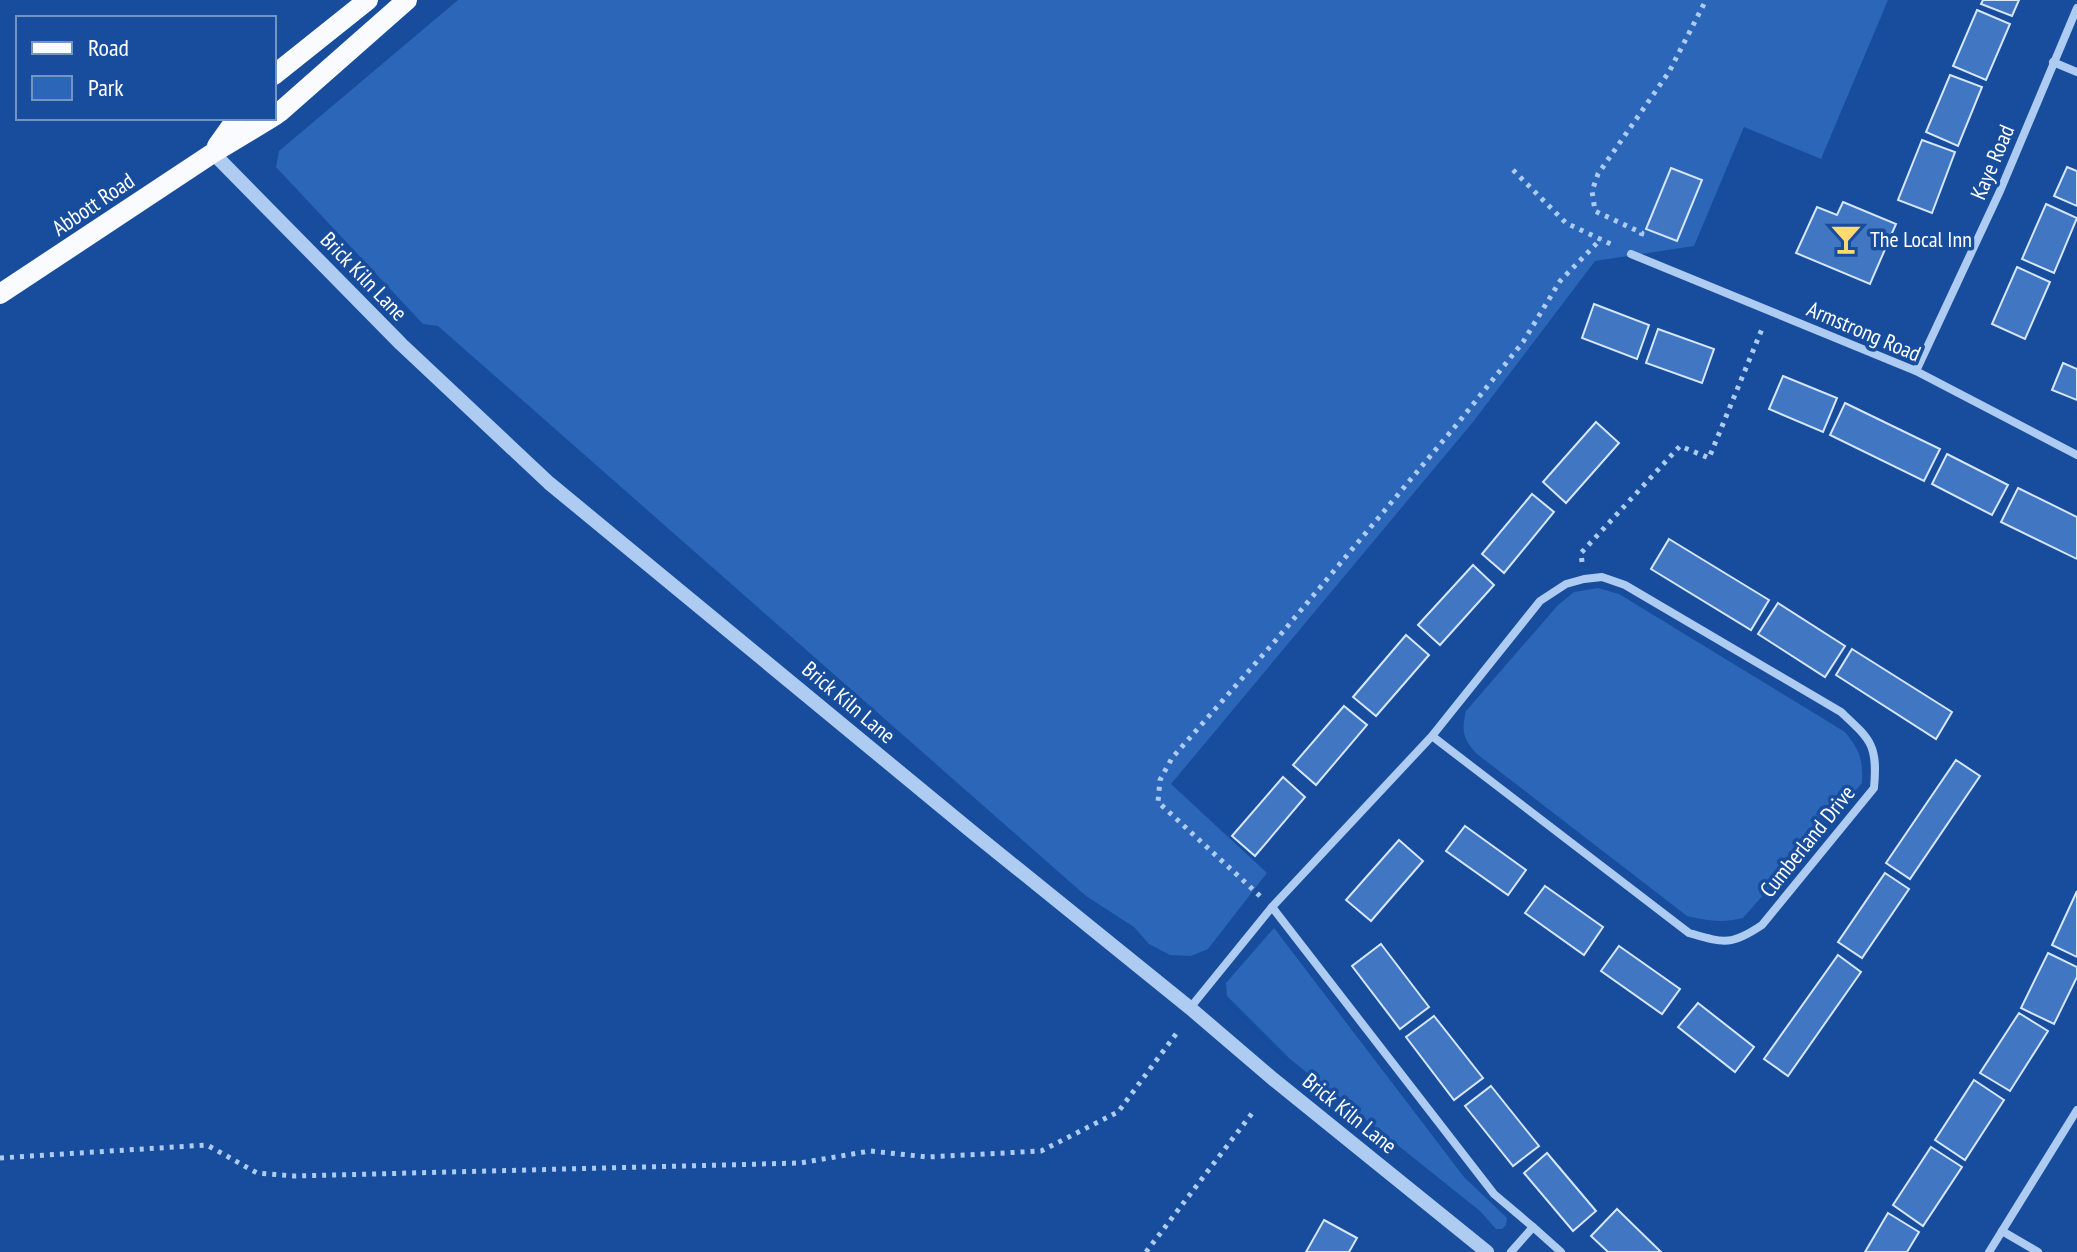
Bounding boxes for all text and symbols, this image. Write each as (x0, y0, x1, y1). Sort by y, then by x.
legend (16, 16, 276, 120)
text: Road (88, 32, 129, 63)
text: Park (88, 72, 124, 103)
street label: Kaye Road (1964, 120, 2020, 204)
street label: Abbott Road (46, 166, 140, 242)
bar icon: The Local Inn (1829, 222, 1863, 256)
place label: The Local Inn (1870, 225, 1972, 253)
street label: Brick Kiln Lane (315, 226, 413, 326)
street label: Armstrong Road (1803, 294, 1925, 368)
street label: Brick Kiln Lane (797, 655, 901, 749)
street label: Cumberland Drive (1753, 779, 1861, 903)
street label: Brick Kiln Lane (1297, 1067, 1403, 1159)

